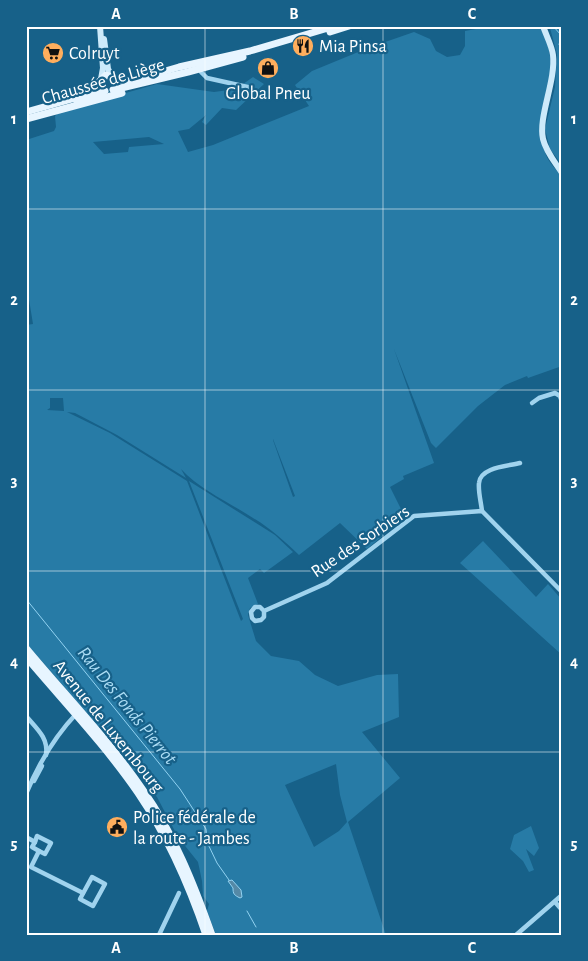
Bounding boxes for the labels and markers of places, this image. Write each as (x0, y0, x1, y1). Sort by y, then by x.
restaurant icon: Mia Pinsa (291, 34, 315, 58)
place label: Mia Pinsa (319, 38, 387, 56)
supermarket icon: Colruyt (41, 41, 65, 65)
place label: Colruyt (69, 45, 120, 63)
shop icon: Global Pneu (256, 56, 280, 80)
place label: Global Pneu (226, 85, 310, 103)
place label: Police fédérale de la route - Jambes (133, 809, 256, 848)
public building icon: Police fédérale de la route - Jambes (105, 815, 129, 839)

